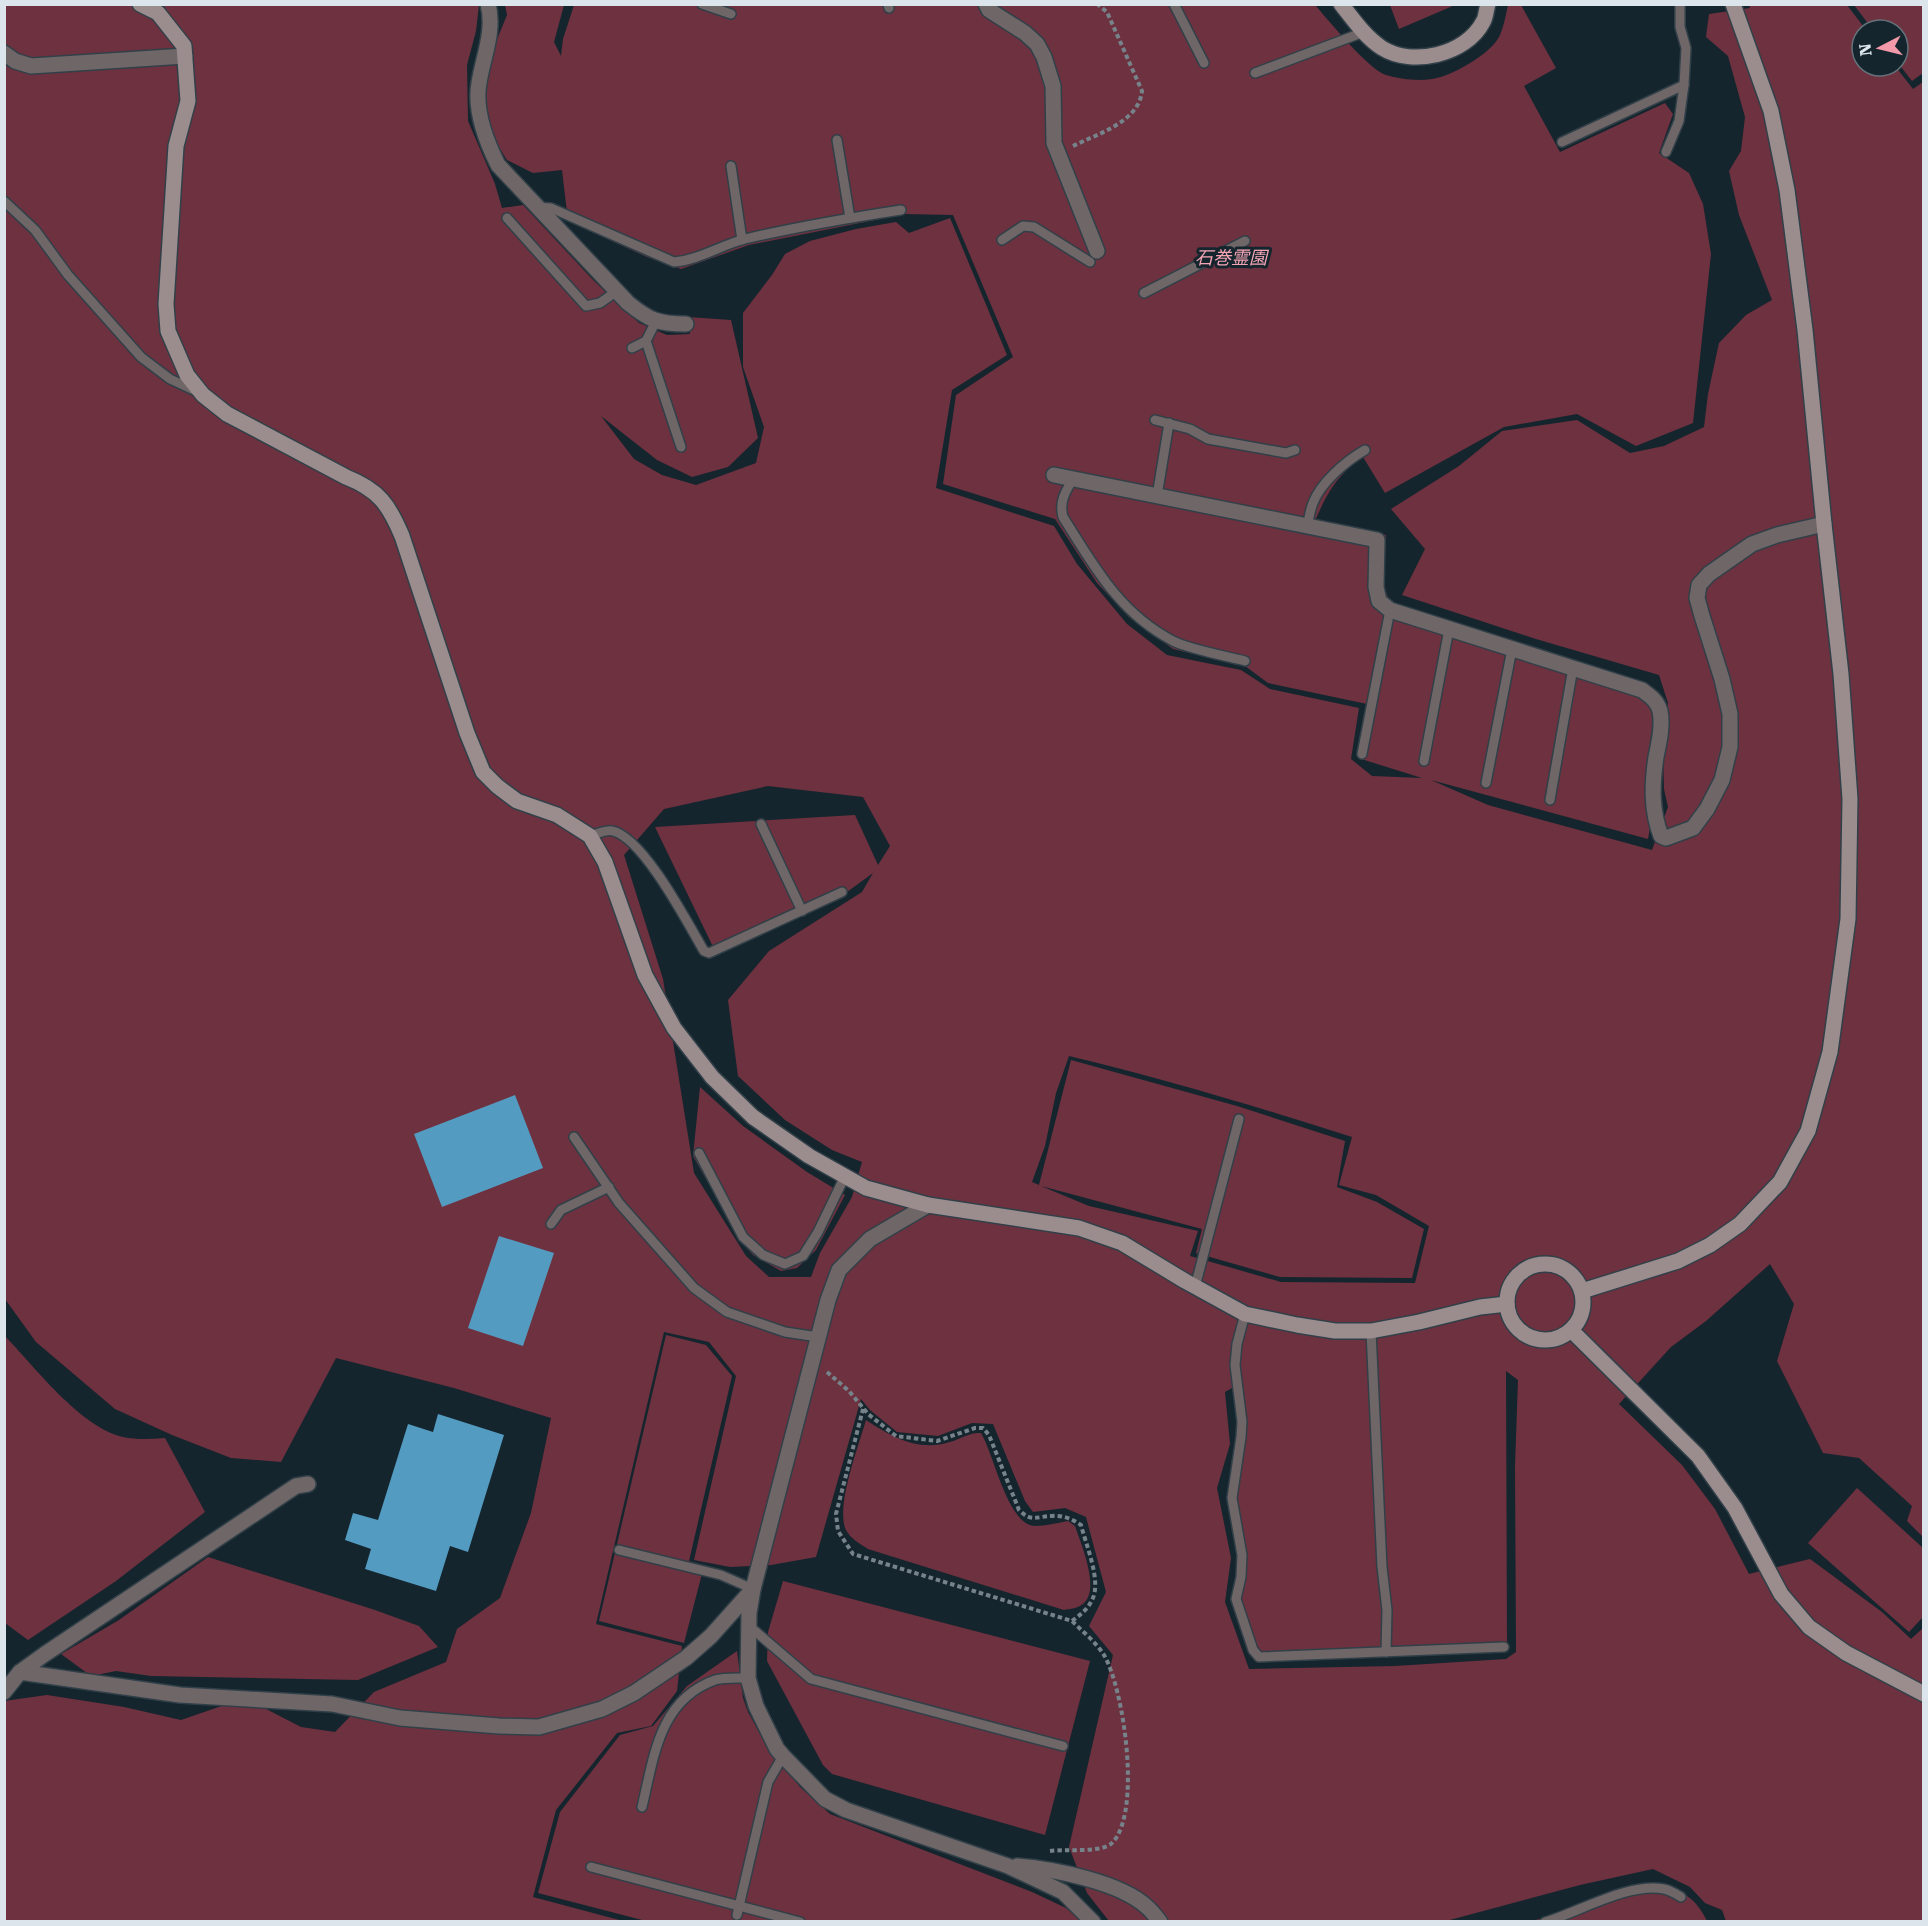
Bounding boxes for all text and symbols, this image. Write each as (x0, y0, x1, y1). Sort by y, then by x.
north arrow (1850, 18, 1910, 78)
text: N (1855, 42, 1876, 57)
park label: 石巻霊園 (1195, 247, 1270, 268)

